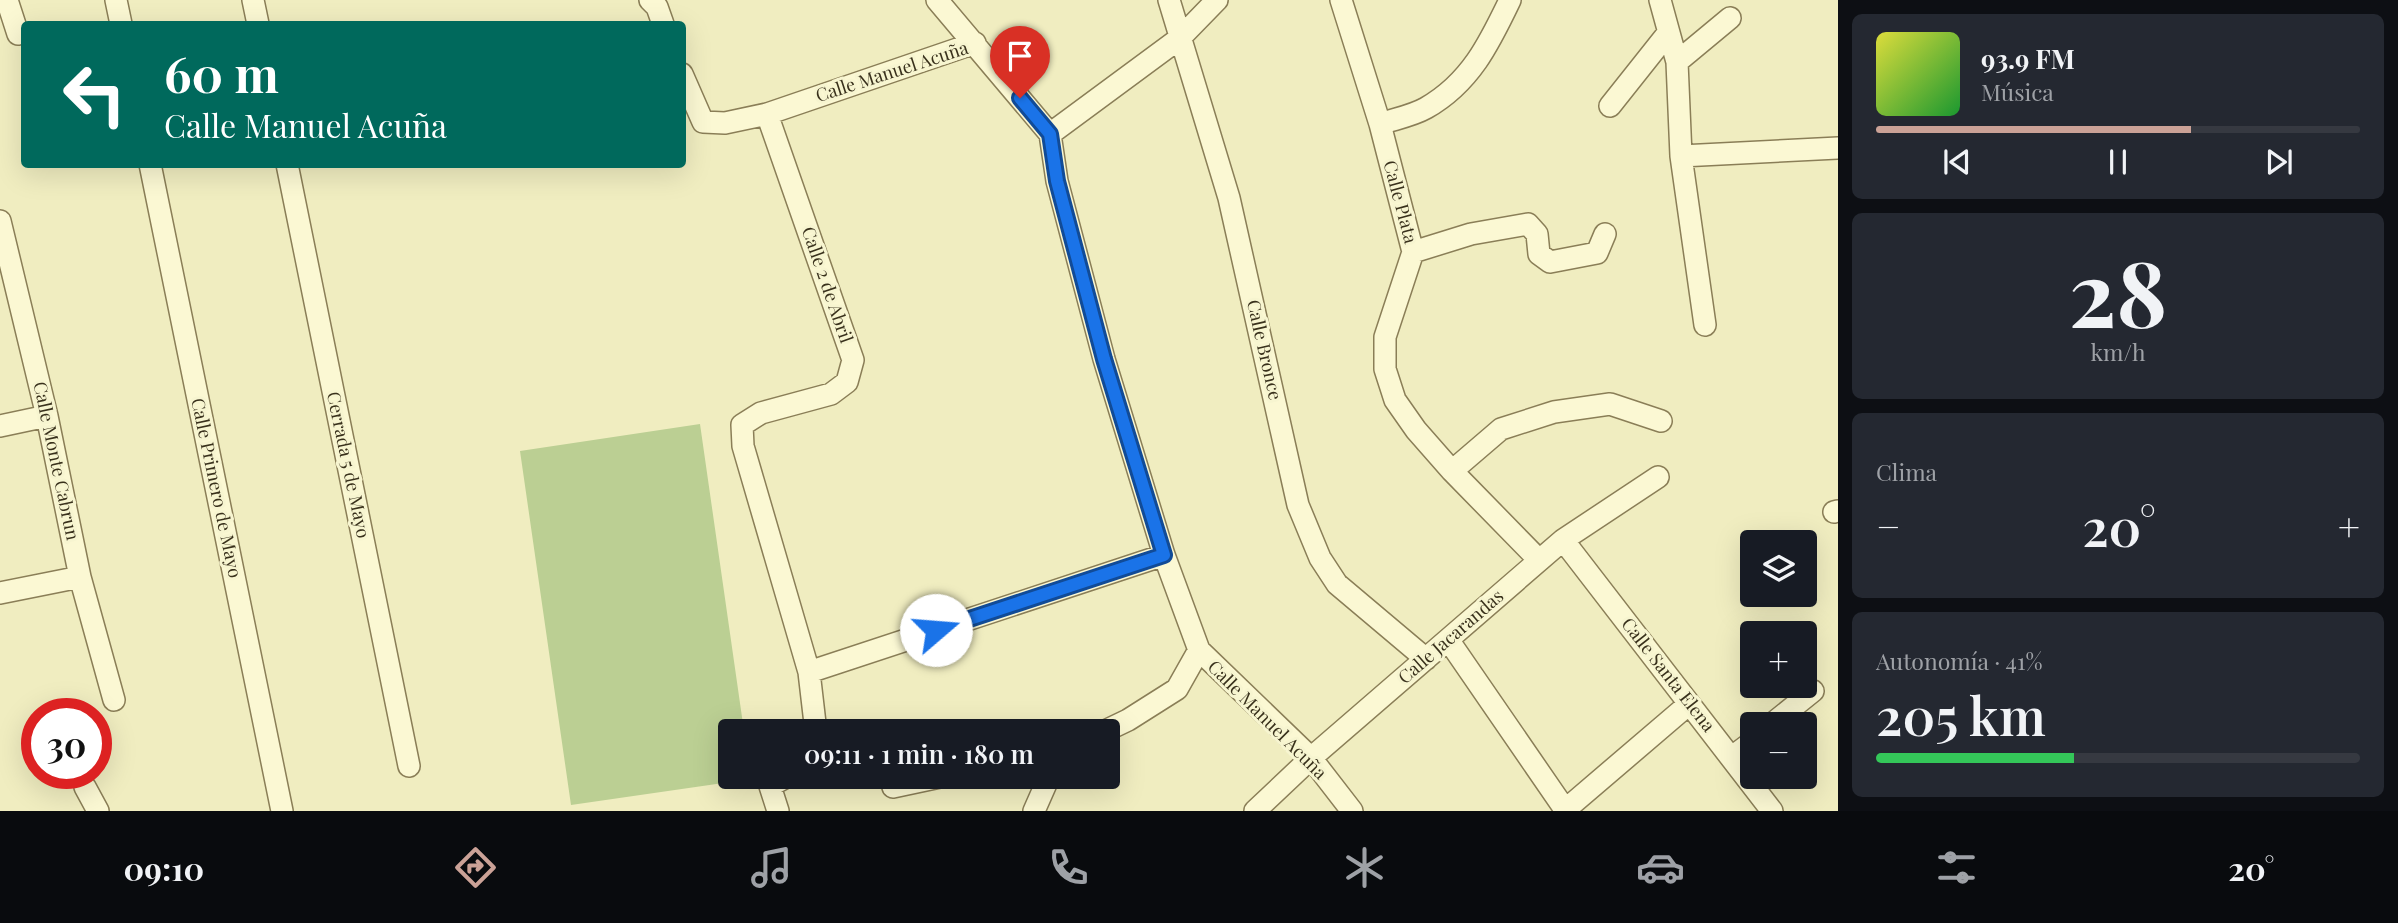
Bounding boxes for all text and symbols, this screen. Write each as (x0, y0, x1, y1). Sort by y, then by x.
pin (990, 26, 1050, 98)
street label: Calle Manuel Acuña (812, 35, 971, 107)
icon: arrive (1001, 37, 1039, 75)
text: 60 m (164, 40, 279, 105)
text: 93.9 FM (1981, 41, 2075, 76)
icon: left (49, 49, 140, 140)
text: Música (1981, 76, 2054, 107)
text: Calle Manuel Acuña (164, 103, 447, 146)
icon: previous (1938, 143, 1976, 181)
icon: pause (2099, 143, 2137, 181)
icon: next (2260, 143, 2298, 181)
street label: Calle Plata (1378, 158, 1424, 246)
street label: Calle 2 de Abril (797, 223, 859, 346)
text: 28 (2069, 230, 2167, 351)
street label: Calle Bronce (1242, 297, 1288, 402)
text: km/h (2090, 336, 2146, 367)
street label: Calle Monte Cabrun (28, 379, 86, 543)
street label: Cerrada 5 de Mayo (322, 389, 376, 540)
street label: Calle Primero de Mayo (186, 396, 248, 580)
text: Clima (1876, 456, 1937, 487)
text: 20° (2082, 491, 2156, 560)
text: − (1876, 500, 1901, 551)
text: + (2338, 500, 2360, 551)
map controls (1740, 530, 1817, 789)
button: layers (1740, 530, 1817, 607)
street label: Calle Jacarandas (1393, 584, 1508, 689)
position arrow (899, 593, 973, 667)
street label: Calle Santa Elena (1617, 612, 1721, 736)
button: + (1740, 621, 1817, 698)
text: Autonomía · 41% (1876, 645, 2043, 676)
street label: Calle Manuel Acuña (1203, 655, 1332, 784)
text: 205 km (1876, 680, 2046, 749)
speed limit sign: 30 (21, 698, 112, 789)
button: − (1740, 712, 1817, 789)
text: 09:11 · 1 min · 180 m (804, 736, 1034, 771)
icon: directions (451, 843, 500, 892)
icon: music (747, 843, 796, 892)
icon: phone (1044, 843, 1093, 892)
icon: climate (1340, 843, 1389, 892)
icon: car (1636, 843, 1685, 892)
icon: filters (1932, 843, 1981, 892)
text: 09:10 (124, 846, 204, 889)
text: 20° (2228, 846, 2274, 889)

